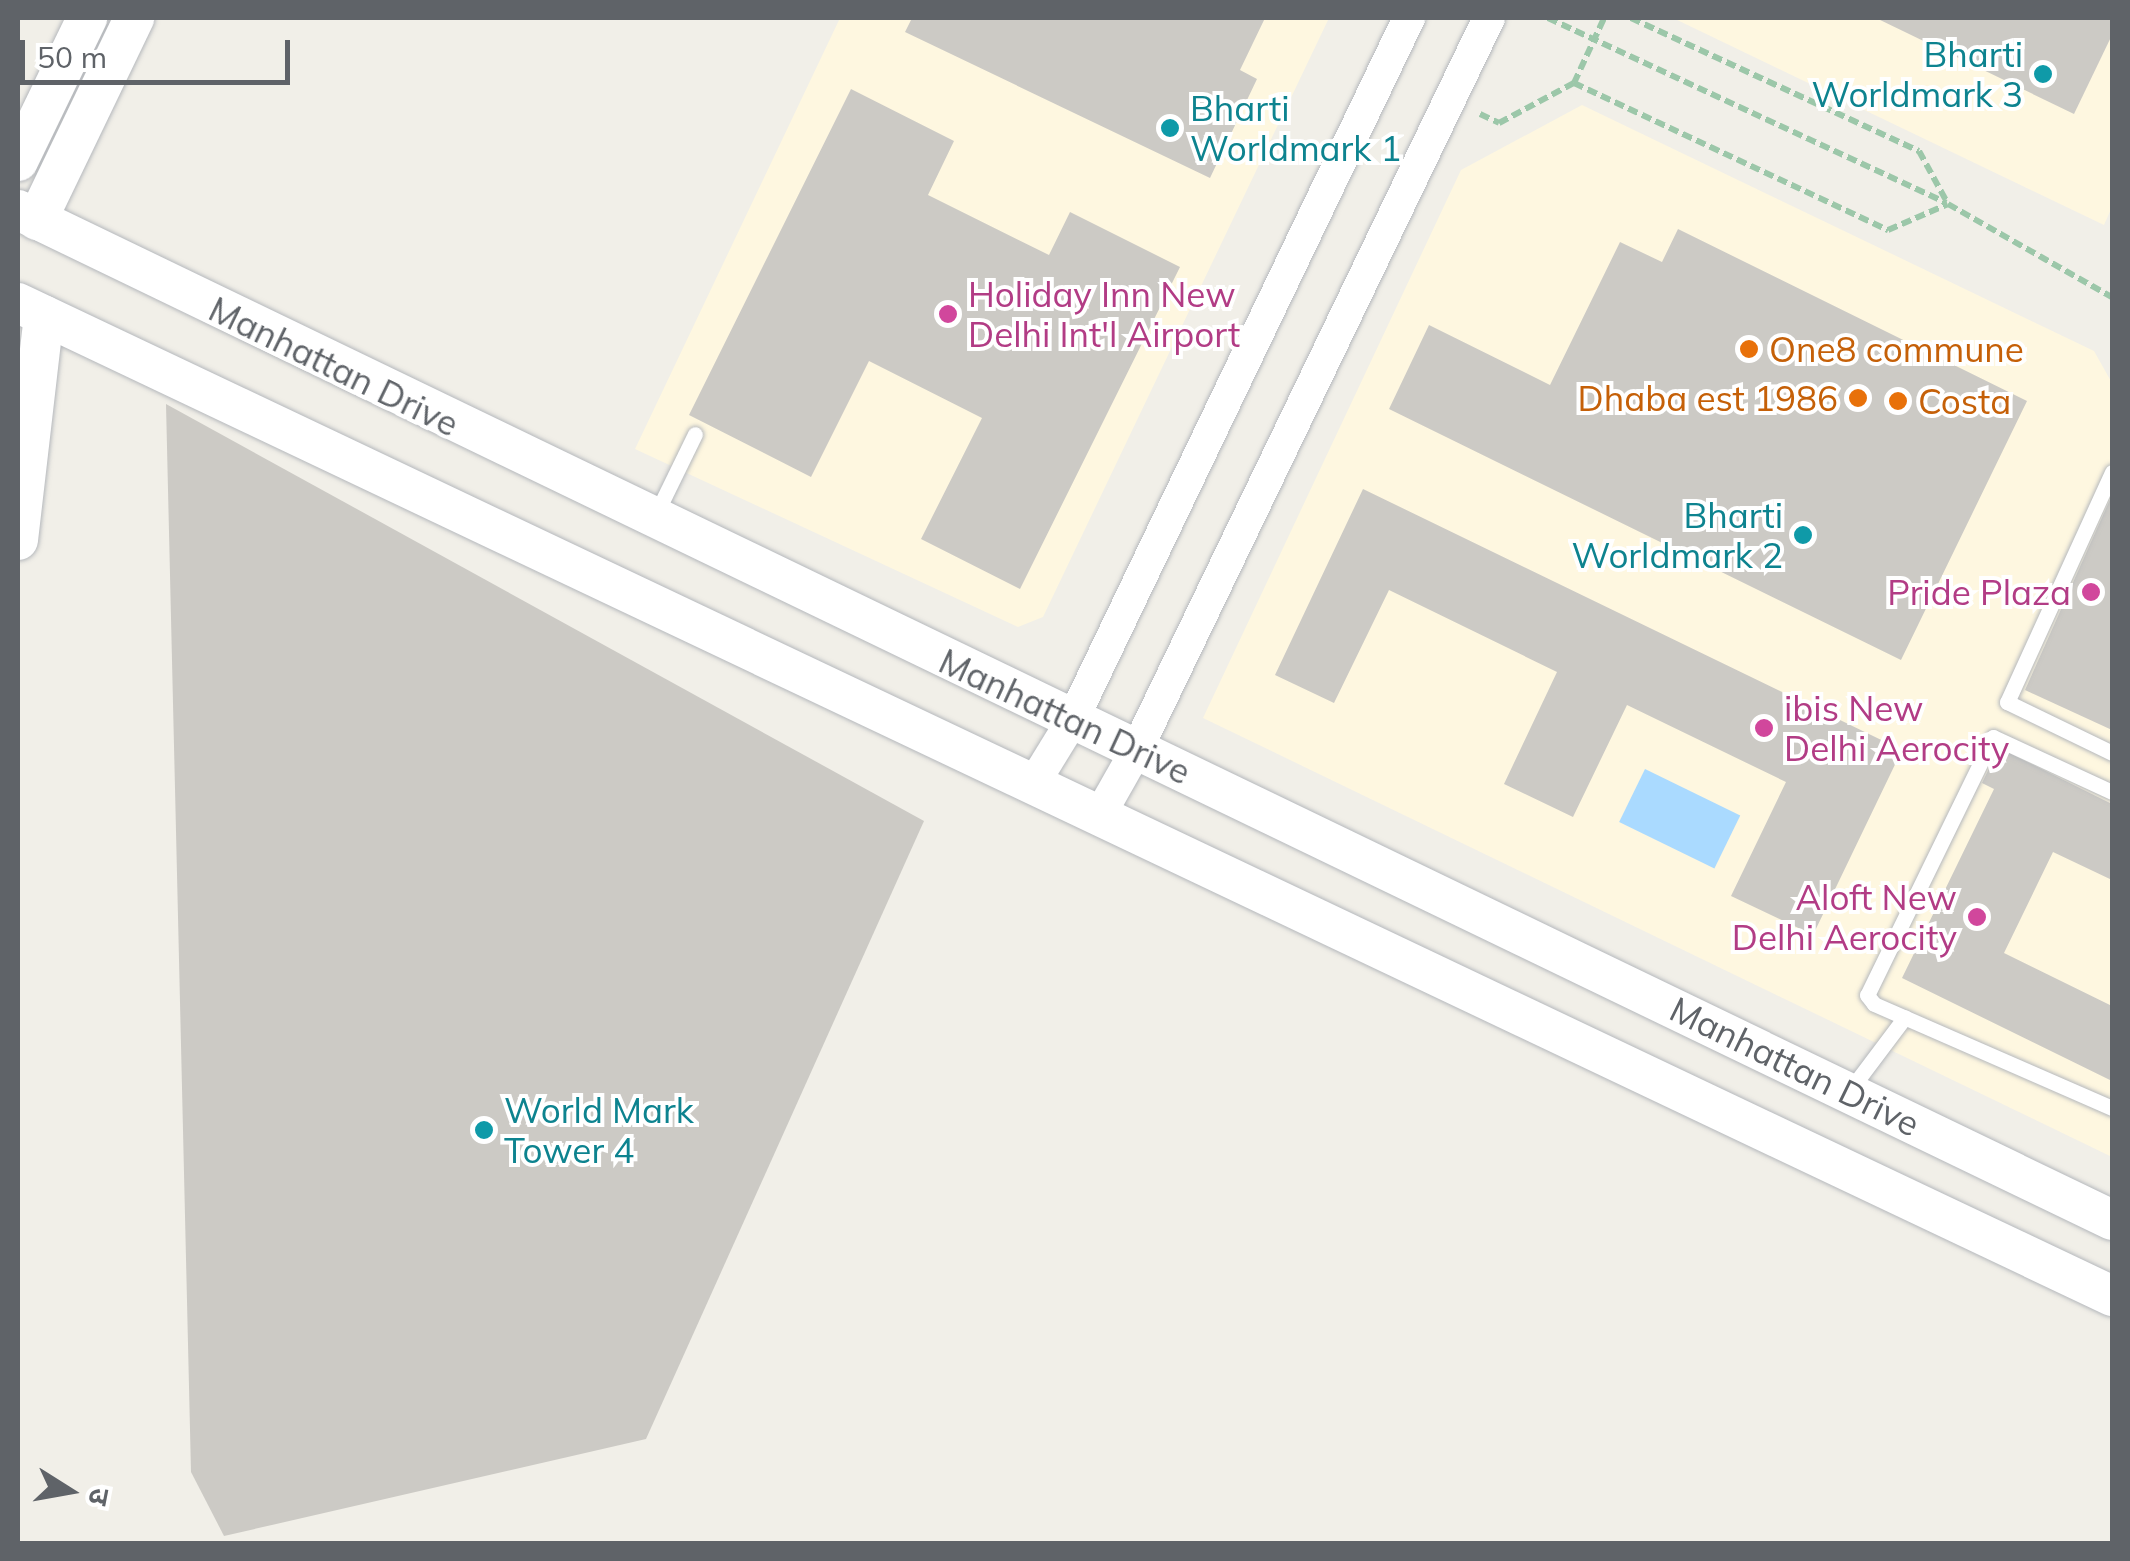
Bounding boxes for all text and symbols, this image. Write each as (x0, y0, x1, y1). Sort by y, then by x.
scale bar (25, 20, 295, 82)
place label: Bharti Worldmark 3 (1812, 33, 2023, 115)
text: 50 m (37, 38, 107, 76)
marker: Bharti Worldmark 3 (2032, 63, 2054, 85)
place label: Bharti Worldmark 1 (1190, 87, 1401, 169)
marker: Bharti Worldmark 1 (1159, 117, 1181, 139)
place label: Holiday Inn New Delhi Int'l Airport (968, 273, 1240, 355)
street label: Manhattan Drive (202, 287, 466, 445)
marker: Holiday Inn New Delhi Int'l Airport (937, 303, 959, 325)
place label: One8 commune (1769, 328, 2024, 370)
marker: One8 commune (1738, 338, 1760, 360)
place label: Dhaba est 1986 (1578, 377, 1838, 419)
place label: Costa (1918, 380, 2011, 422)
marker: Dhaba est 1986 (1847, 387, 1869, 409)
marker: Costa (1887, 390, 1909, 412)
place label: Bharti Worldmark 2 (1572, 494, 1783, 576)
marker: Bharti Worldmark 2 (1792, 524, 1814, 546)
place label: Pride Plaza (1887, 571, 2071, 613)
marker: Pride Plaza (2080, 581, 2102, 603)
street label: Manhattan Drive (933, 639, 1197, 793)
place label: ibis New Delhi Aerocity (1784, 687, 2009, 769)
marker: ibis New Delhi Aerocity (1753, 717, 1775, 739)
place label: Aloft New Delhi Aerocity (1732, 876, 1957, 958)
marker: Aloft New Delhi Aerocity (1966, 906, 1988, 928)
street label: Manhattan Drive (1663, 987, 1927, 1145)
place label: World Mark Tower 4 (504, 1089, 694, 1171)
marker: World Mark Tower 4 (473, 1119, 495, 1141)
north arrow (20, 1441, 120, 1541)
text: उ (81, 1485, 119, 1508)

